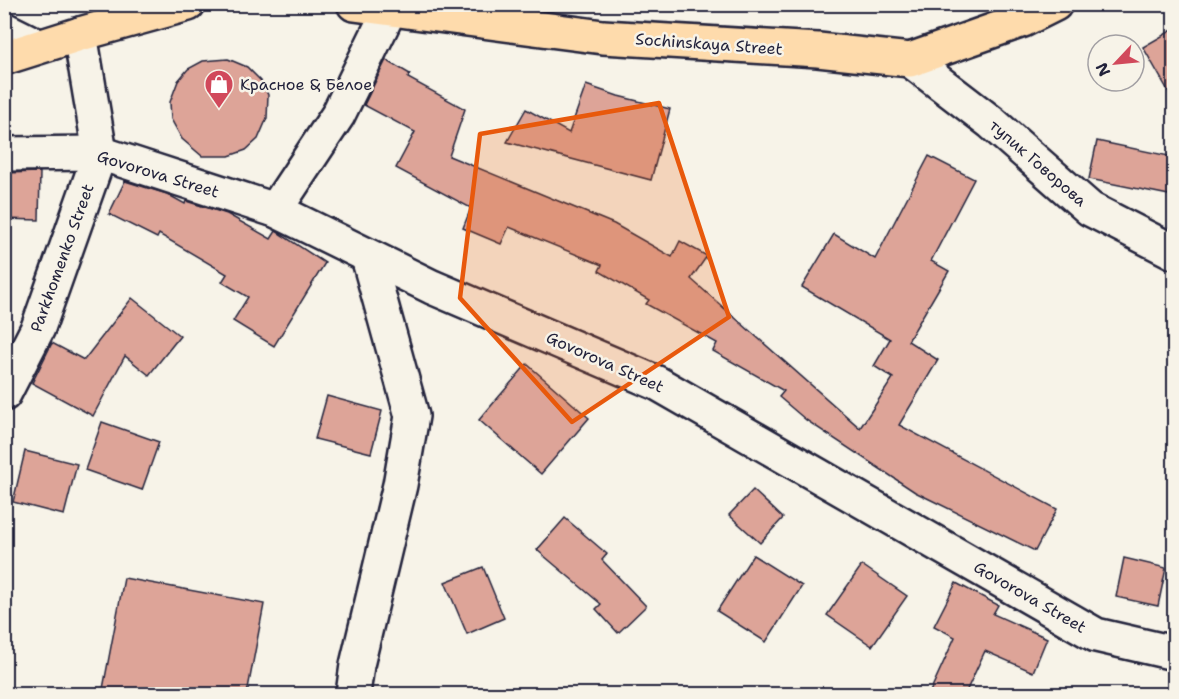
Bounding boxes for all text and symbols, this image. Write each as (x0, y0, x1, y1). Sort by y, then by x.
street label: Sochinskaya Street (635, 28, 783, 60)
north arrow (1086, 33, 1146, 93)
text: N (1091, 59, 1115, 80)
shop icon: Красное & Белое (203, 68, 235, 110)
place label: Красное & Белое (240, 74, 372, 95)
street label: тупик Говорова (985, 115, 1091, 211)
street label: Govorova Street (94, 145, 222, 203)
street label: Parkhomenko Street (25, 181, 99, 335)
street label: Govorova Street (543, 327, 667, 397)
street label: Govorova Street (970, 556, 1090, 638)

